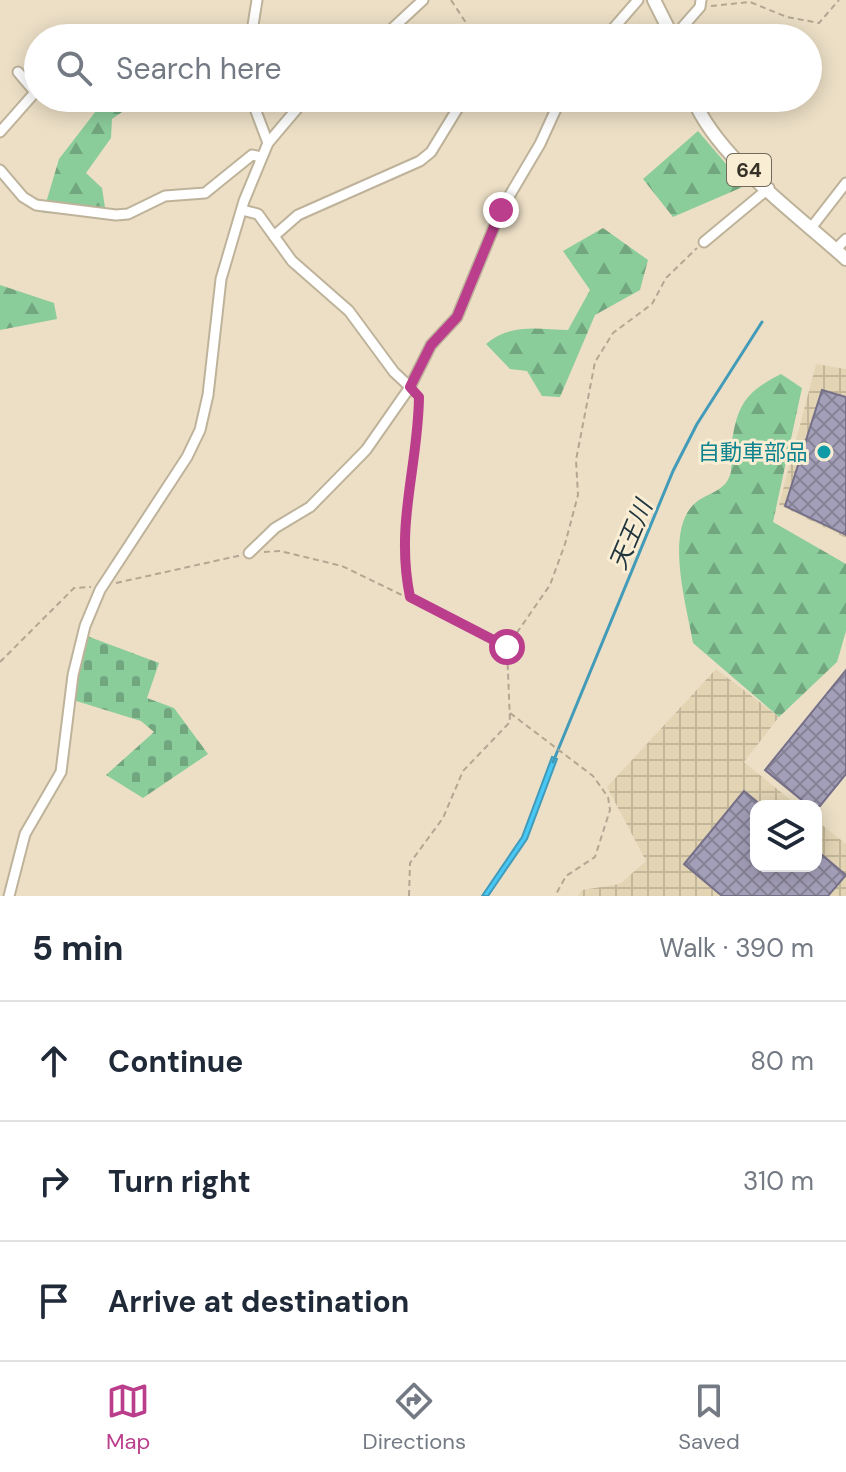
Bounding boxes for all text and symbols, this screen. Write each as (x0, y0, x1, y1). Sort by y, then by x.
search box (24, 24, 822, 112)
icon: search (52, 46, 96, 90)
text: Search here (116, 49, 282, 88)
road number: 64 (727, 154, 771, 186)
route end (483, 192, 519, 228)
place label: 自動車部品 (698, 438, 808, 467)
marker: 自動車部品 (815, 443, 833, 461)
water label: 天王川 (602, 493, 660, 574)
route start (489, 629, 525, 665)
map controls (750, 800, 822, 872)
button: layers (750, 800, 822, 872)
text: 5 min (32, 926, 123, 971)
text: Walk · 390 m (659, 931, 814, 965)
icon: ahead (32, 1039, 76, 1083)
text: Continue (108, 1042, 243, 1081)
text: 80 m (750, 1044, 814, 1078)
icon: right (32, 1159, 76, 1203)
text: Turn right (108, 1162, 251, 1201)
text: 310 m (743, 1164, 814, 1198)
icon: arrive (32, 1279, 76, 1323)
text: Arrive at destination (108, 1282, 409, 1321)
tab: Map (106, 1379, 150, 1456)
tab: Directions (363, 1379, 466, 1456)
tab: Saved (678, 1379, 740, 1456)

